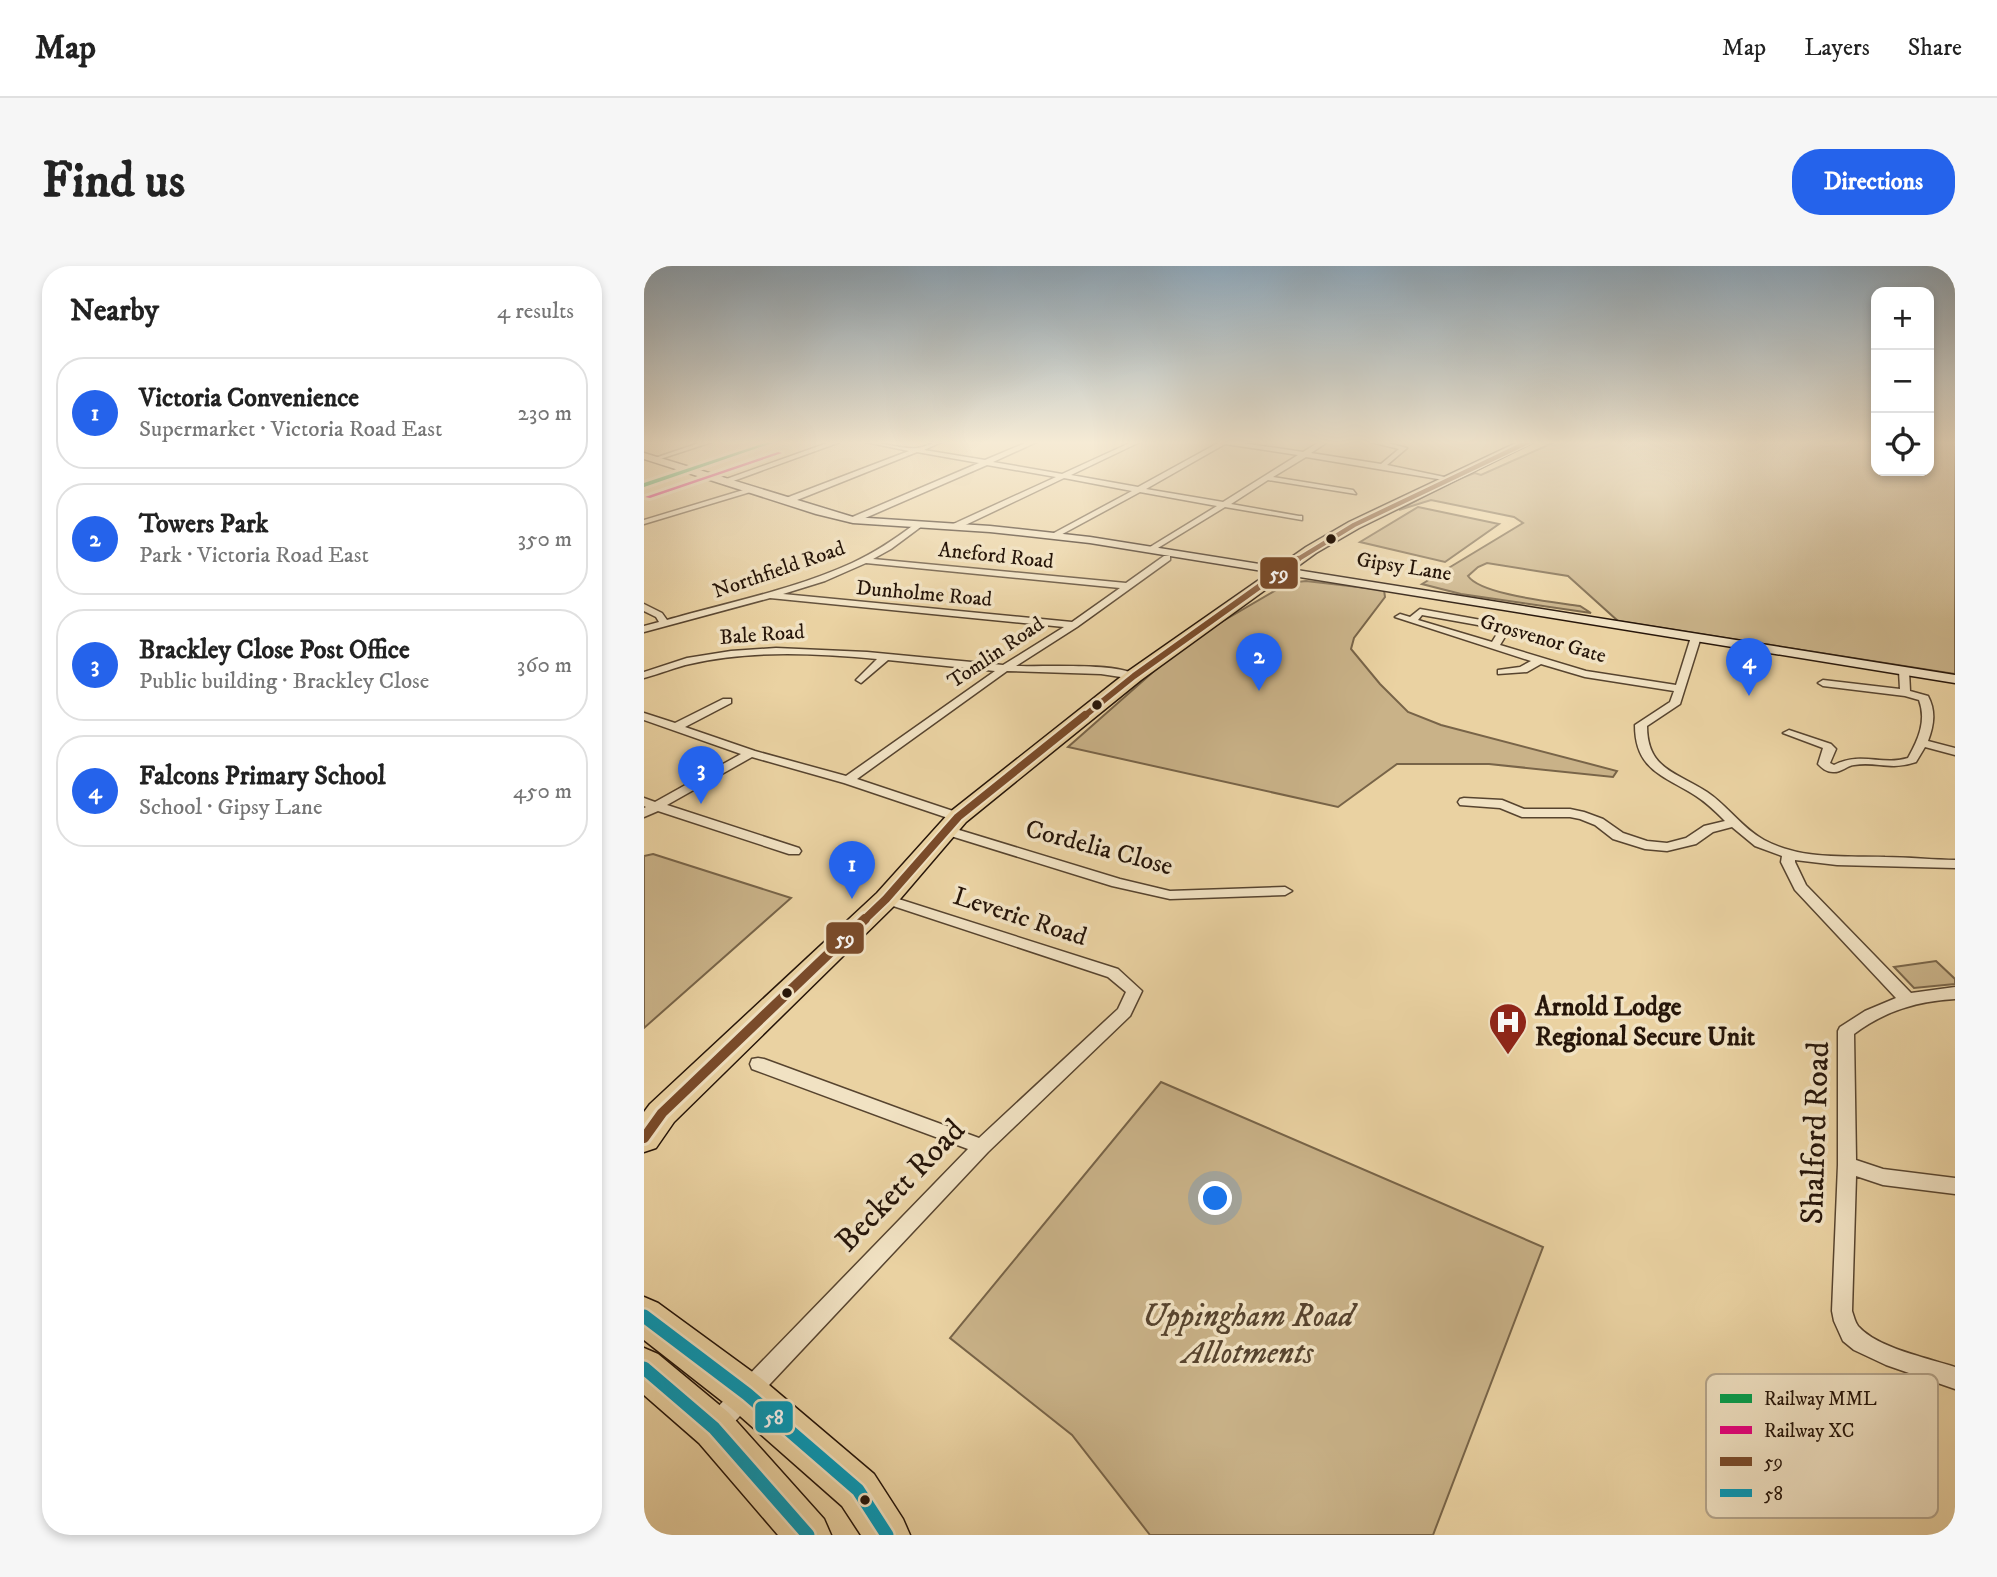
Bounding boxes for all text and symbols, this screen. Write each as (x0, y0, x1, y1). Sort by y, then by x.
text: Map (35, 28, 96, 69)
text: Map (1722, 33, 1766, 63)
text: Layers (1804, 33, 1870, 63)
text: Share (1908, 33, 1962, 63)
button: Directions (1792, 149, 1955, 215)
text: Find us (42, 151, 185, 213)
map controls (1871, 287, 1934, 476)
button: + (1871, 287, 1934, 350)
text: Nearby (70, 293, 159, 330)
text: 4 results (497, 297, 574, 326)
button: − (1871, 350, 1934, 413)
text: Victoria Convenience (139, 382, 359, 415)
text: 1 (91, 399, 99, 428)
text: 230 m (518, 399, 572, 428)
button: locate (1871, 413, 1934, 476)
text: Supermarket · Victoria Road East (139, 415, 442, 444)
text: Towers Park (139, 508, 268, 541)
text: 2 (89, 525, 101, 554)
text: 350 m (517, 525, 572, 554)
unlabelled marker (1324, 532, 1338, 546)
street label: Northfield Road (710, 535, 849, 605)
street label: Aneford Road (937, 537, 1056, 575)
text: Park · Victoria Road East (139, 541, 369, 570)
street label: Gipsy Lane (1355, 547, 1454, 587)
line badge: 59 (1259, 556, 1299, 590)
text: 59 (1269, 563, 1288, 586)
street label: Dunholme Road (855, 575, 994, 613)
street label: Grosvenor Gate (1477, 609, 1609, 669)
street label: Tomlin Road (943, 611, 1049, 695)
street label: Bale Road (719, 619, 806, 651)
pin: 2 (1236, 633, 1282, 691)
text: Brackley Close Post Office (139, 634, 410, 667)
pin: 4 (1726, 638, 1772, 696)
text: 3 (91, 651, 99, 680)
text: 360 m (517, 651, 572, 680)
text: Public building · Brackley Close (139, 667, 429, 696)
unlabelled marker (1090, 698, 1104, 712)
pin: 3 (678, 746, 724, 804)
text: Falcons Primary School (139, 760, 386, 793)
text: 4 (88, 777, 102, 806)
text: 450 m (513, 777, 572, 806)
text: School · Gipsy Lane (139, 793, 322, 822)
street label: Cordelia Close (1022, 812, 1176, 884)
pin: 1 (829, 841, 875, 899)
street label: Leveric Road (949, 880, 1091, 954)
line badge: 59 (825, 921, 865, 955)
text: 59 (835, 928, 854, 951)
unlabelled marker (780, 986, 794, 1000)
place label: Arnold Lodge Regional Secure Unit (1534, 991, 1756, 1054)
hospital icon: Arnold Lodge Regional Secure Unit (1487, 1001, 1529, 1056)
street label: Shalford Road (1793, 1041, 1839, 1225)
street label: Beckett Road (828, 1111, 974, 1261)
your location (1198, 1181, 1232, 1215)
park label: Uppingham Road Allotments (1142, 1297, 1359, 1374)
legend (1706, 1374, 1938, 1518)
text: Railway MML (1764, 1388, 1877, 1411)
line badge: 58 (754, 1400, 794, 1434)
text: 58 (764, 1407, 784, 1430)
text: Railway XC (1764, 1420, 1854, 1443)
text: 59 (1764, 1451, 1783, 1474)
text: 58 (1764, 1483, 1783, 1506)
unlabelled marker (858, 1493, 872, 1507)

